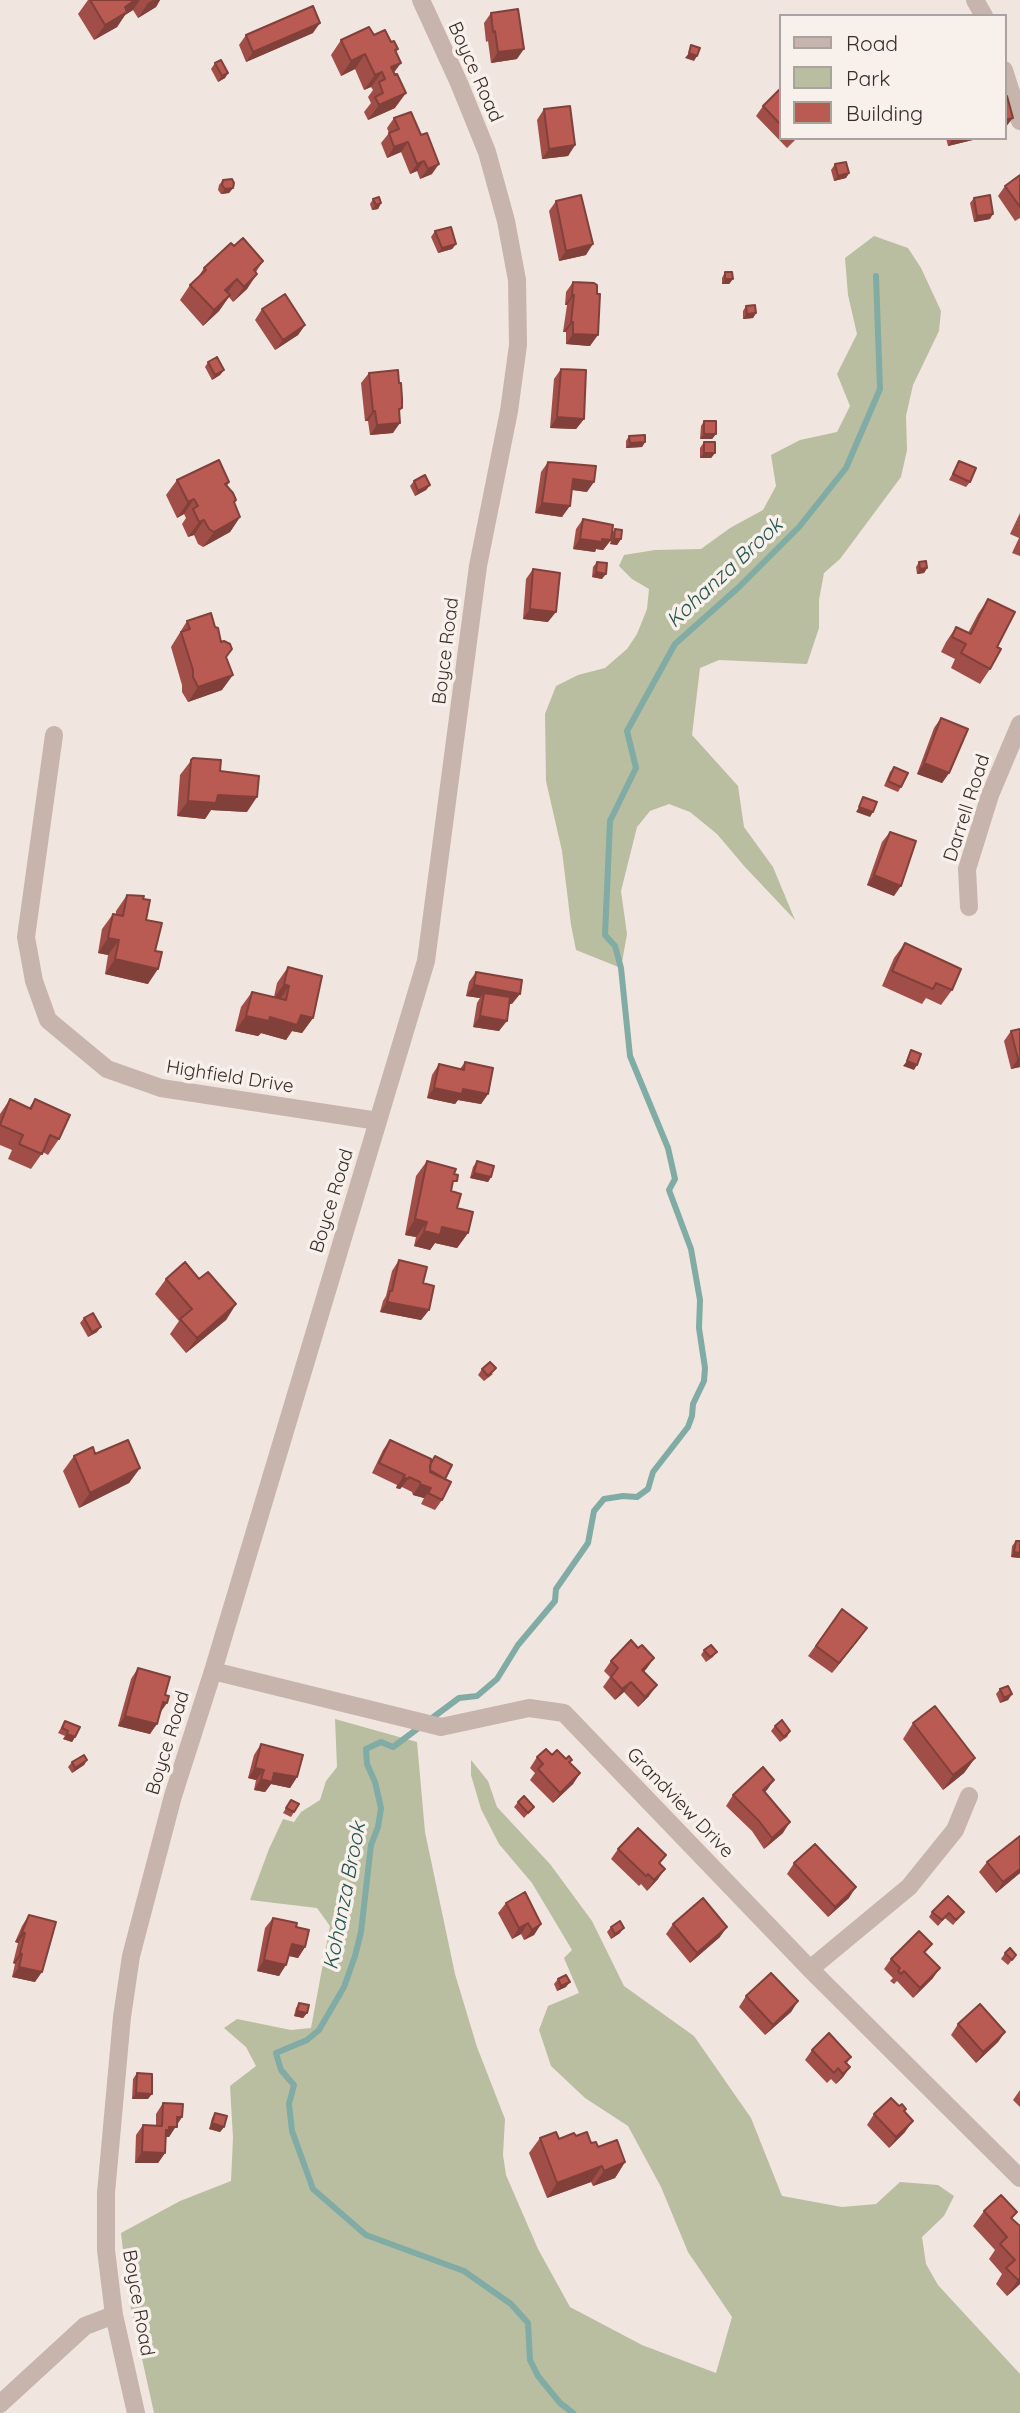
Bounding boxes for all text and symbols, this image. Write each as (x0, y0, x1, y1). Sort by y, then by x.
legend (778, 14, 1006, 140)
street label: Boyce Road (443, 18, 507, 126)
text: Road (846, 30, 898, 56)
text: Park (846, 65, 890, 91)
text: Building (846, 100, 923, 126)
water label: Kohanza Brook (662, 513, 788, 633)
street label: Boyce Road (428, 596, 464, 706)
street label: Darrell Road (939, 752, 995, 864)
street label: Highfield Drive (165, 1056, 295, 1098)
street label: Boyce Road (305, 1146, 359, 1256)
street label: Boyce Road (141, 1688, 195, 1798)
street label: Grandview Drive (622, 1743, 738, 1863)
water label: Kohanza Brook (318, 1820, 372, 1972)
street label: Boyce Road (117, 2248, 159, 2358)

